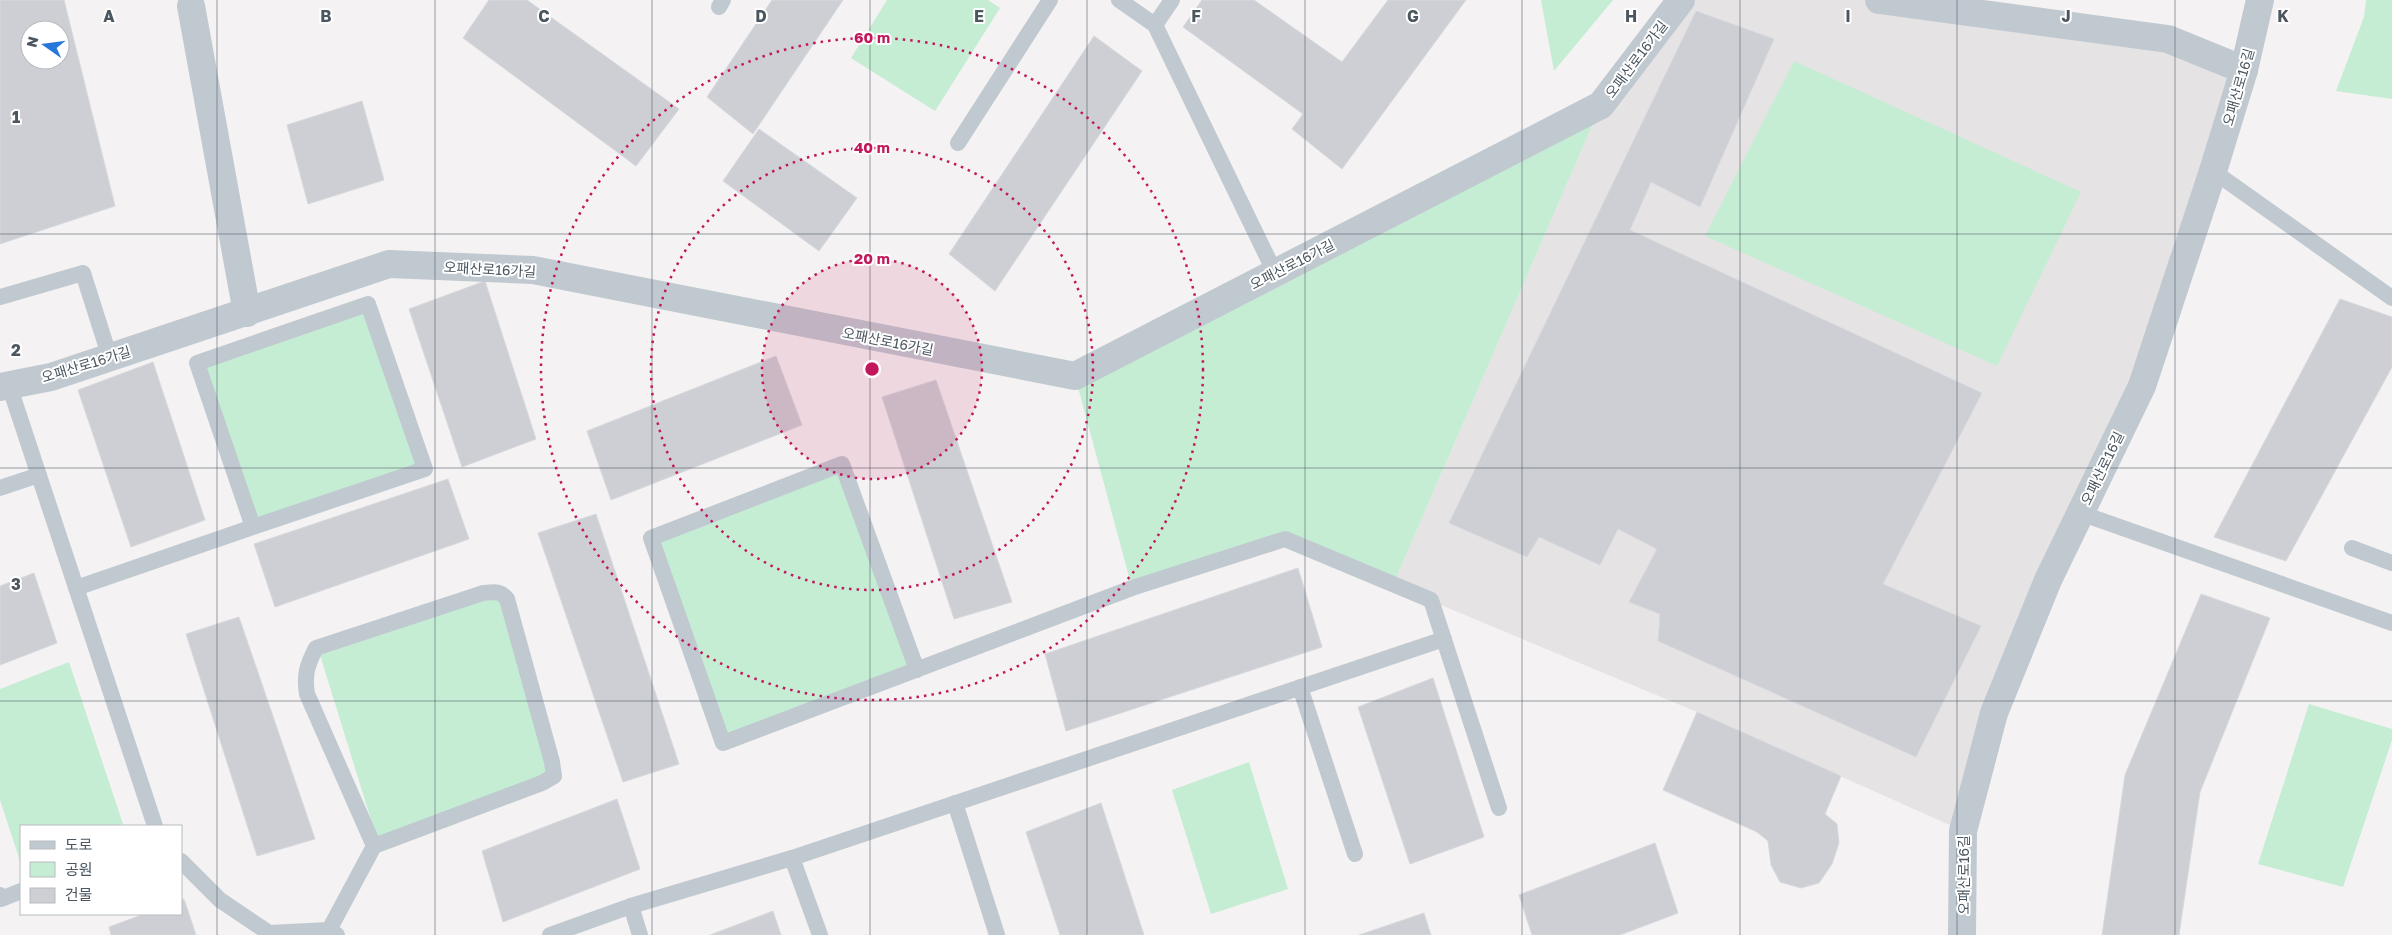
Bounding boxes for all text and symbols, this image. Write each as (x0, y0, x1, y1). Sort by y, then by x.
text: A (103, 6, 115, 26)
text: B (320, 6, 332, 26)
text: C (538, 6, 550, 26)
text: D (755, 6, 767, 26)
text: E (974, 6, 984, 26)
text: F (1191, 6, 1201, 26)
text: G (1407, 6, 1419, 26)
text: H (1625, 6, 1637, 26)
text: I (1845, 6, 1851, 26)
text: J (2061, 6, 2071, 26)
text: K (2277, 6, 2289, 26)
street label: 오패산로16가길 (1601, 17, 1671, 101)
north arrow (20, 20, 70, 70)
text: 60 m (854, 28, 890, 46)
text: N (22, 35, 41, 49)
street label: 오패산로16길 (2219, 46, 2257, 128)
text: 1 (12, 107, 20, 127)
text: 40 m (854, 138, 890, 156)
street label: 오패산로16가길 (1247, 235, 1337, 293)
text: 20 m (854, 249, 890, 267)
street label: 오패산로16가길 (443, 258, 537, 280)
street label: 오패산로16가길 (841, 324, 935, 358)
text: 2 (11, 340, 21, 360)
street label: 오패산로16가길 (39, 342, 133, 386)
centre of rings (863, 360, 881, 378)
street label: 오패산로16길 (2077, 428, 2127, 508)
text: 3 (11, 574, 21, 594)
legend (20, 825, 182, 915)
text: 도로 (65, 835, 93, 853)
street label: 오패산로16길 (1955, 835, 1972, 915)
text: 공원 (65, 860, 93, 878)
text: 건물 (65, 885, 93, 903)

